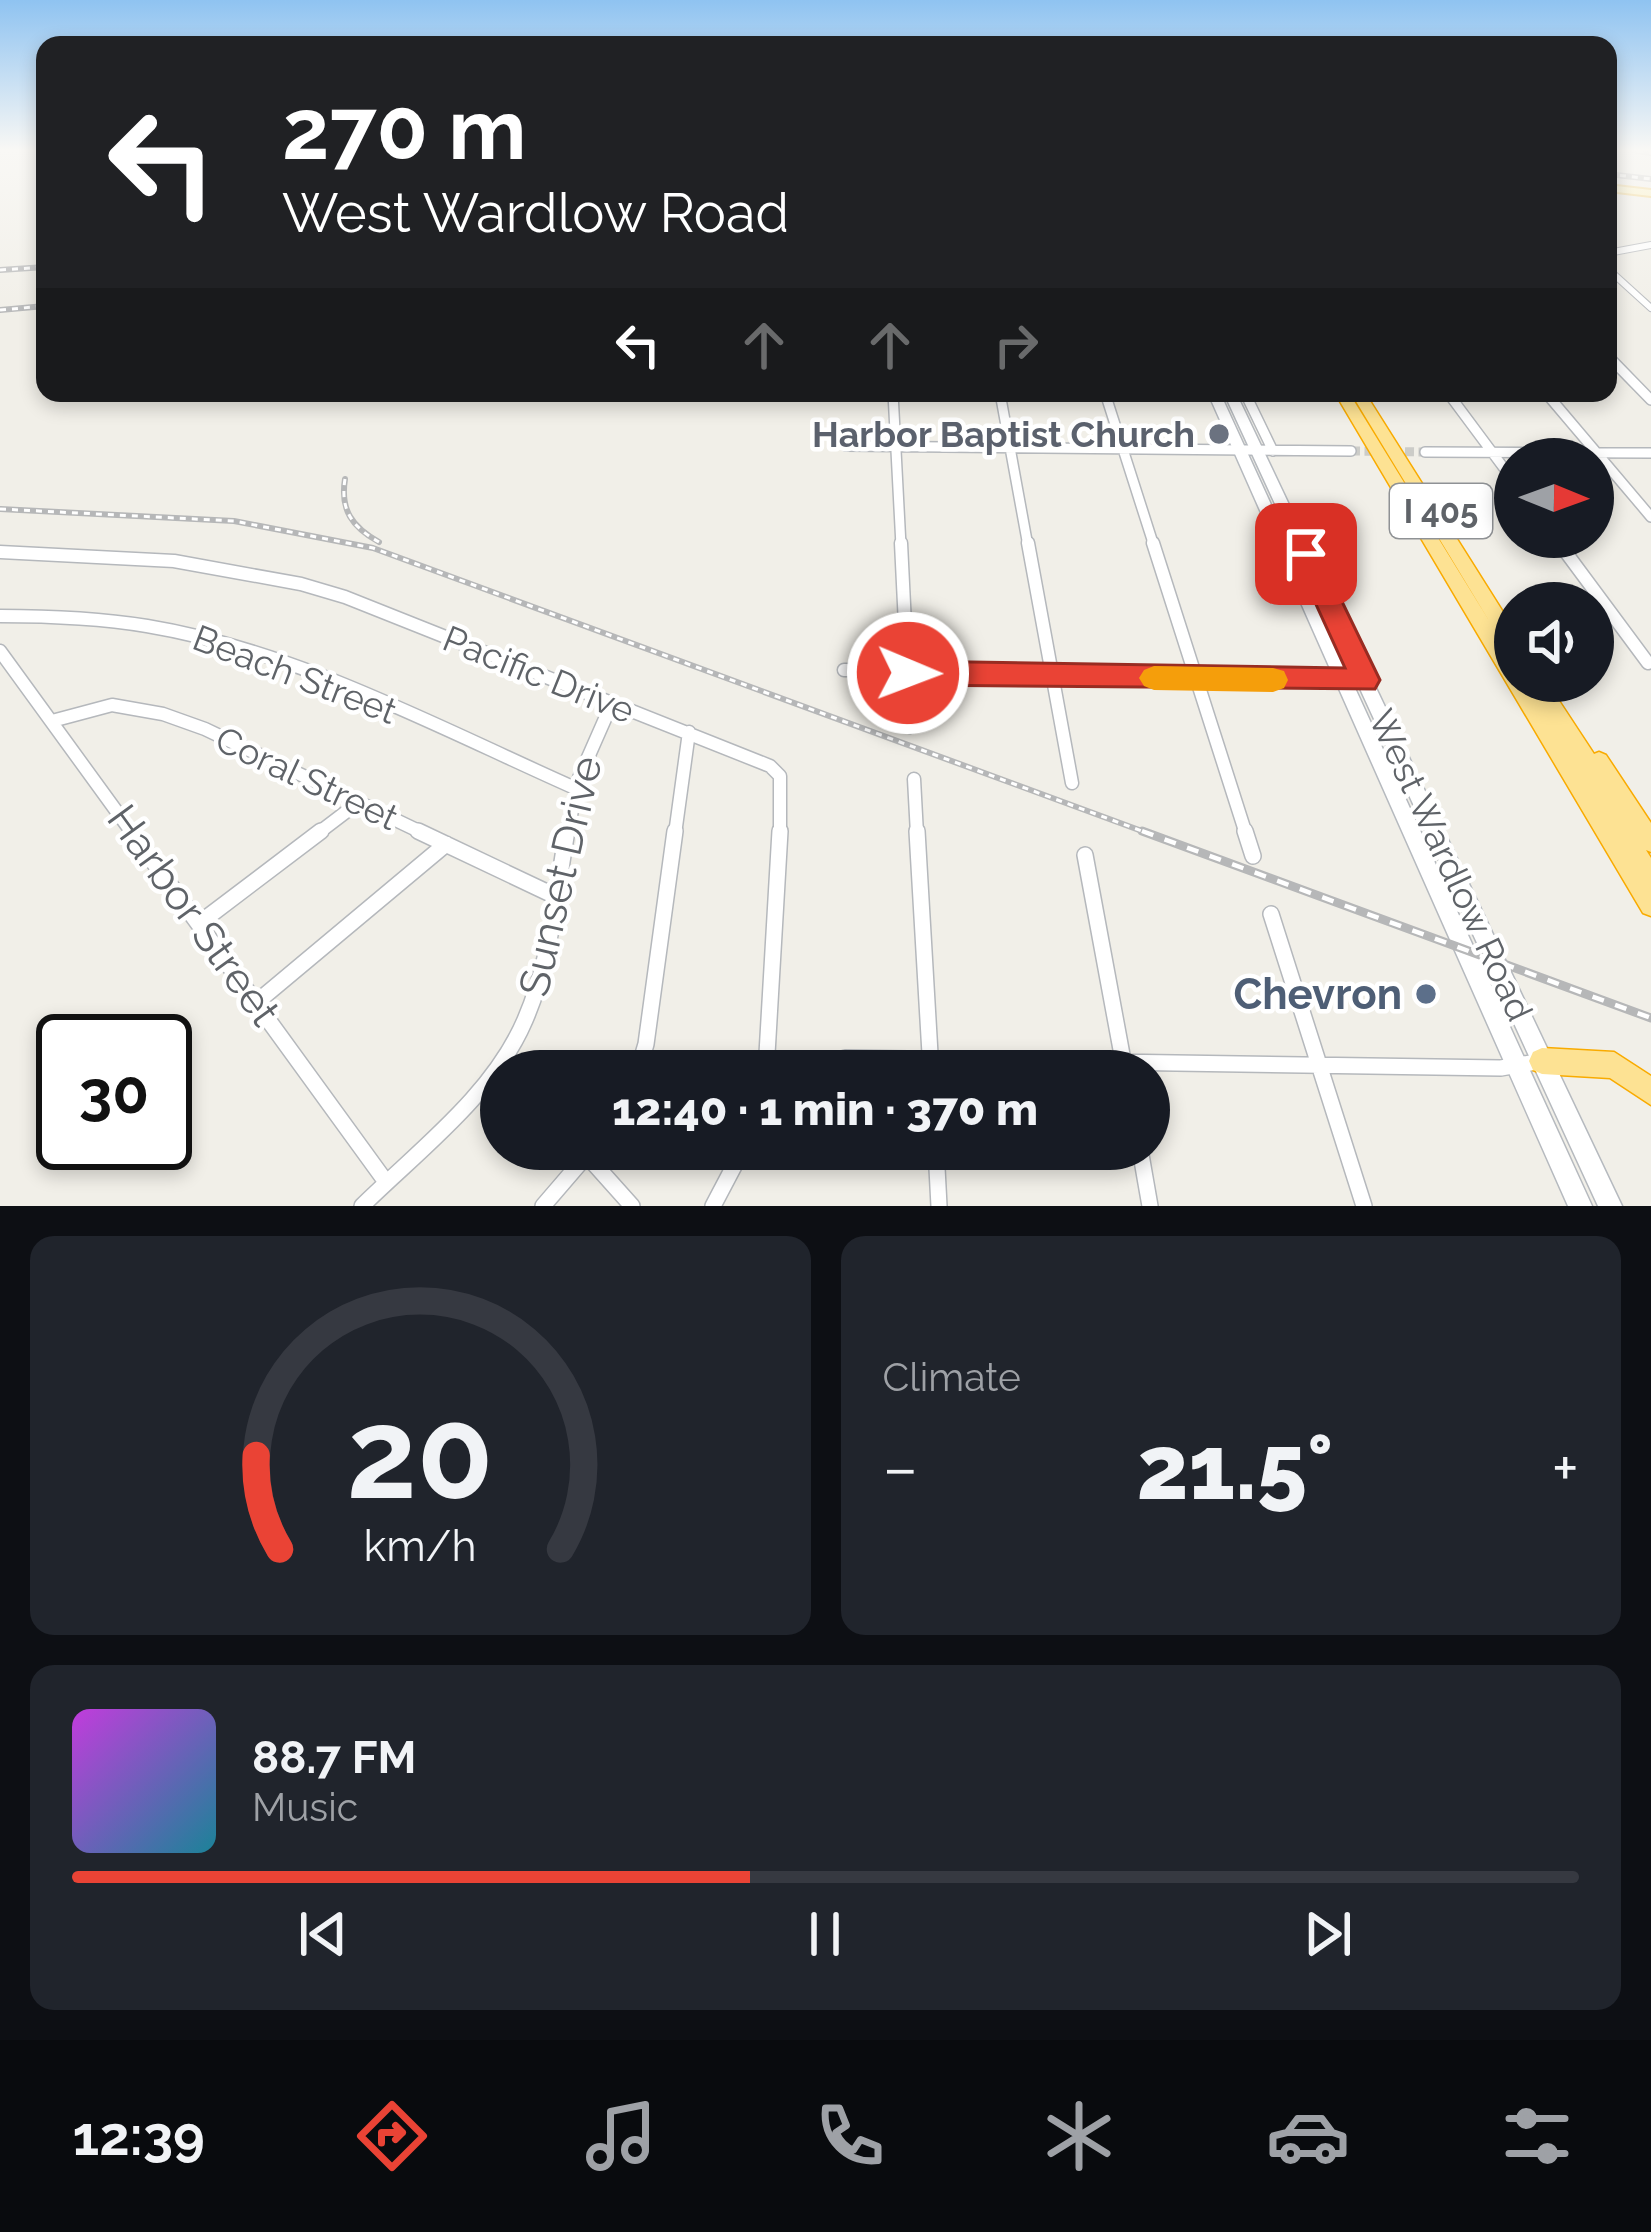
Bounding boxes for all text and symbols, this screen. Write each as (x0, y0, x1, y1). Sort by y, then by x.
text: 270 m (282, 80, 526, 179)
icon: left (84, 84, 240, 240)
text: West Wardlow Road (282, 181, 789, 245)
icon: left (605, 312, 671, 378)
icon: ahead (731, 312, 797, 378)
icon: ahead (857, 312, 923, 378)
icon: right (983, 312, 1049, 378)
place label: Harbor Baptist Church (812, 413, 1195, 455)
marker: Harbor Baptist Church (1206, 421, 1232, 447)
north arrow (1494, 438, 1614, 558)
map controls (1494, 438, 1614, 702)
road number: I 405 (1390, 484, 1492, 538)
pin (1255, 503, 1357, 605)
icon: arrive (1273, 521, 1339, 587)
button: sound (1494, 582, 1614, 702)
position arrow (845, 610, 971, 736)
street label: Beach Street (187, 616, 403, 732)
street label: Pacific Drive (437, 617, 641, 731)
street label: West Wardlow Road (1361, 703, 1541, 1027)
street label: Coral Street (209, 718, 405, 838)
street label: Sunset Drive (509, 751, 612, 1001)
street label: Harbor Street (97, 796, 290, 1035)
place label: Chevron (1233, 970, 1402, 1019)
marker: Chevron (1413, 981, 1439, 1007)
speed limit sign: 30 (36, 1014, 192, 1170)
text: 12:40 · 1 min · 370 m (612, 1083, 1038, 1136)
text: Climate (883, 1354, 1021, 1400)
text: 20 (347, 1381, 494, 1527)
text: 21.5° (1136, 1414, 1333, 1520)
text: − (883, 1429, 918, 1506)
text: + (1552, 1429, 1579, 1506)
text: km/h (364, 1520, 477, 1570)
text: 88.7 FM (252, 1731, 416, 1784)
text: Music (252, 1784, 358, 1830)
icon: previous (290, 1901, 356, 1967)
icon: pause (792, 1901, 858, 1967)
icon: next (1295, 1901, 1361, 1967)
icon: directions (350, 2094, 434, 2178)
icon: music (579, 2094, 663, 2178)
icon: phone (808, 2094, 892, 2178)
icon: climate (1037, 2094, 1121, 2178)
icon: car (1266, 2094, 1350, 2178)
icon: filters (1495, 2094, 1579, 2178)
text: 12:39 (72, 2104, 205, 2168)

